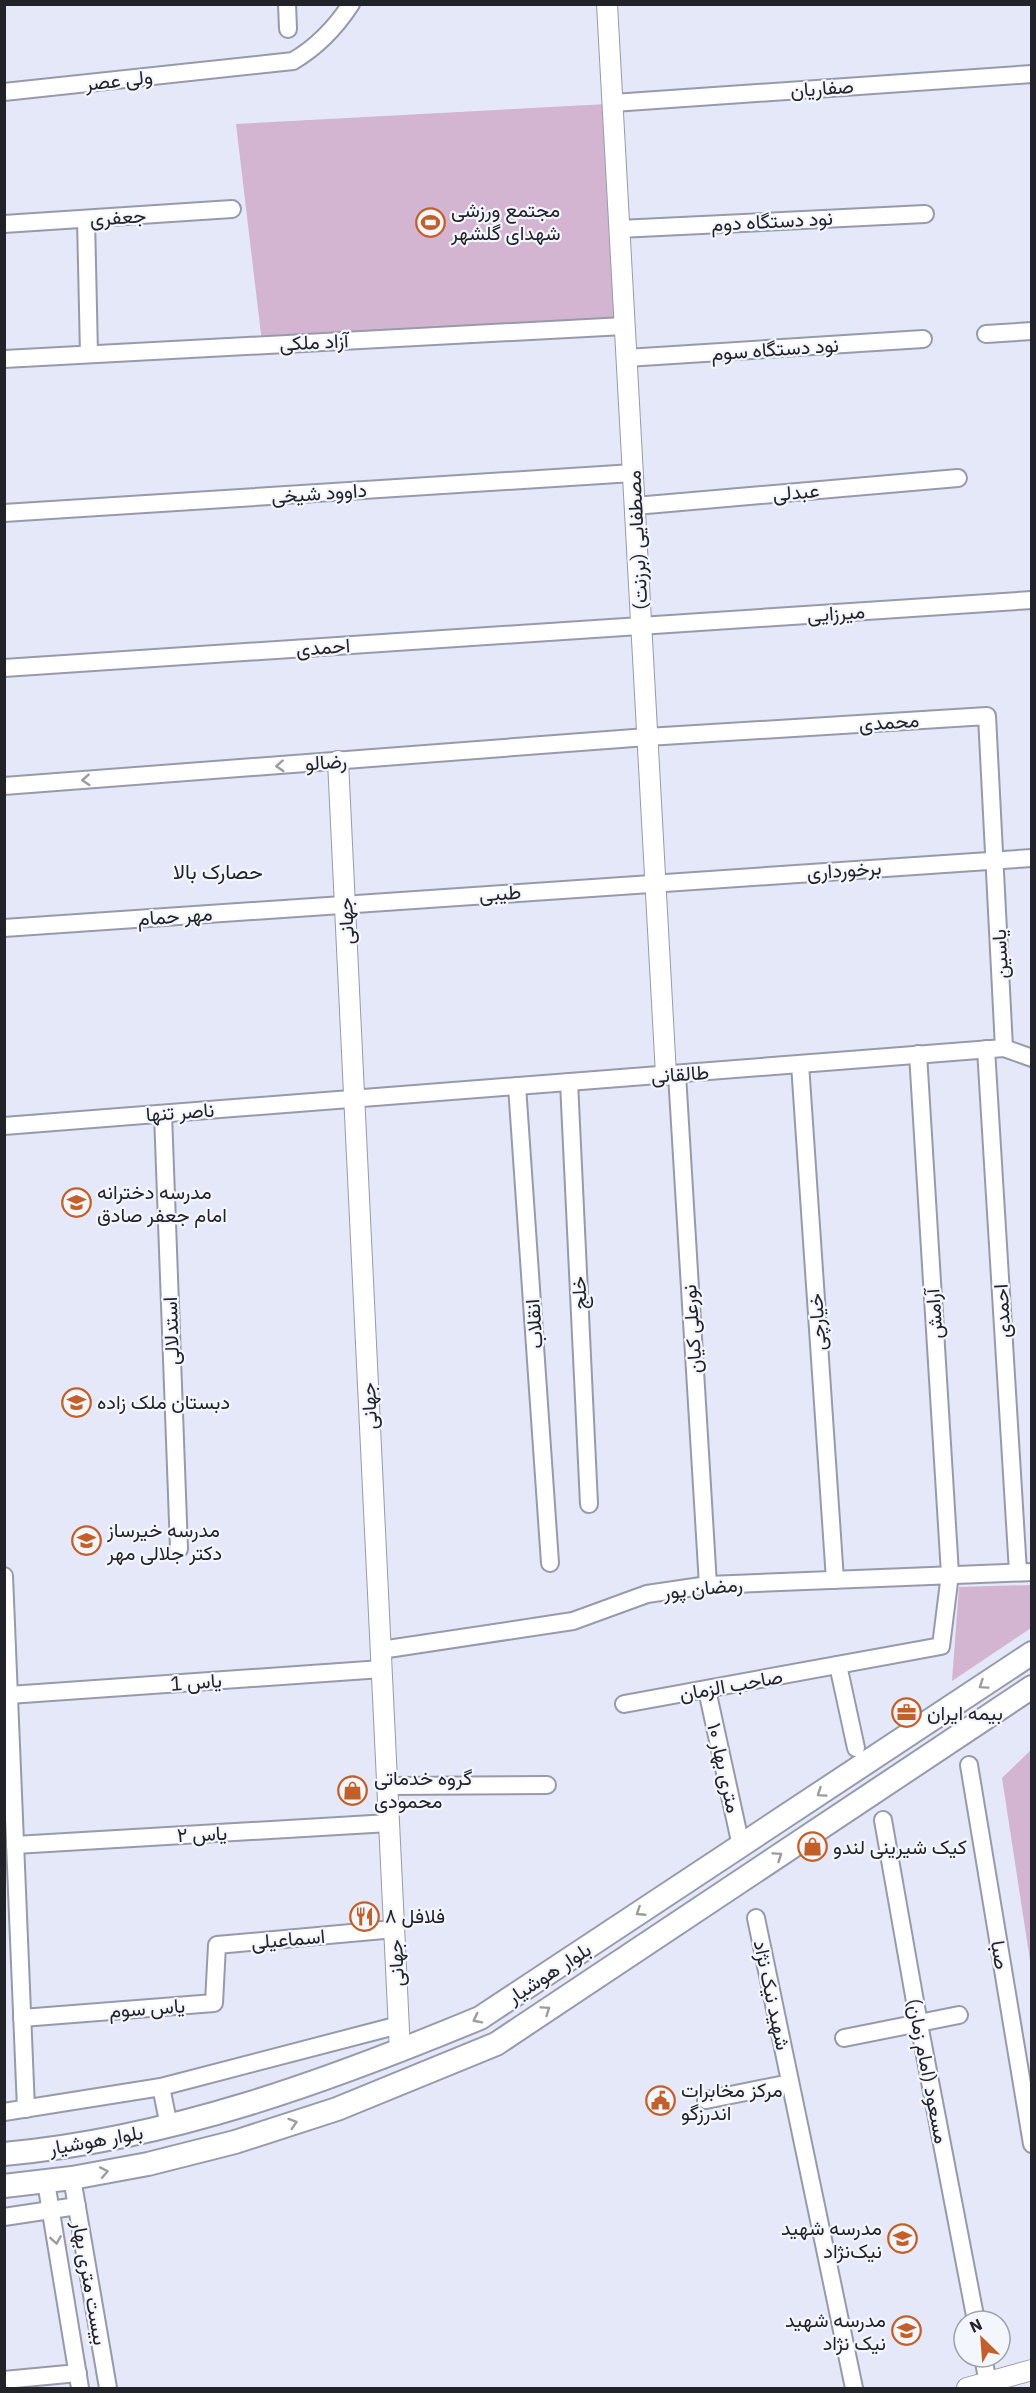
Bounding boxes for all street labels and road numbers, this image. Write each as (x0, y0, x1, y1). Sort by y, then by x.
street label: ولی عصر (83, 63, 154, 97)
street label: صفاریان (789, 72, 855, 103)
street label: جعفری (89, 201, 147, 232)
street label: نود دستگاه دوم (710, 204, 833, 237)
street label: آزاد ملکی (279, 326, 351, 357)
street label: نود دستگاه سوم (710, 331, 840, 366)
street label: مصطفایی (برزنت) (619, 470, 654, 610)
street label: داوود شیخی (270, 476, 368, 509)
street label: عبدلی (771, 476, 820, 507)
street label: میرزایی (806, 597, 866, 628)
street label: احمدی (295, 631, 351, 662)
street label: محمدی (858, 706, 920, 737)
street label: رضالو (304, 747, 348, 776)
street label: برخورداری (806, 853, 882, 886)
street label: طیبی (478, 878, 522, 907)
street label: جهانی (331, 897, 360, 945)
street label: مهر حمام (137, 899, 213, 932)
street label: یاسین (985, 929, 1014, 980)
street label: طالقانی (650, 1058, 710, 1089)
street label: ناصر تنها (145, 1096, 215, 1127)
street label: خلج (564, 1276, 594, 1310)
street label: احمدی (987, 1283, 1016, 1339)
street label: نورعلی کیان (675, 1284, 708, 1375)
street label: آرامش (918, 1287, 949, 1340)
street label: خیارچی (801, 1292, 833, 1352)
street label: استدلالی (156, 1296, 185, 1366)
street label: انقلاب (518, 1298, 549, 1350)
street label: جهانی (354, 1382, 383, 1430)
street label: رمضان پور (661, 1570, 744, 1606)
street label: صاحب الزمان (677, 1662, 785, 1707)
street label: یاس 1 (169, 1666, 223, 1697)
street label: ۱۰ متری بهار (701, 1720, 748, 1815)
street label: یاس ۲ (176, 1819, 228, 1848)
street label: اسماعیلی (250, 1922, 326, 1955)
street label: بلوار هوشیار (501, 1935, 596, 2010)
street label: شهید نیک نژاد (748, 1937, 797, 2052)
street label: جهانی (381, 1939, 410, 1987)
street label: صبا (985, 1939, 1016, 1971)
street label: یاس سوم (108, 1991, 186, 2024)
street label: مسعود (امام زمان) (901, 1996, 956, 2146)
street label: بلوار هوشیار (46, 2118, 145, 2161)
street label: بیست متری بهار (66, 2218, 115, 2347)

